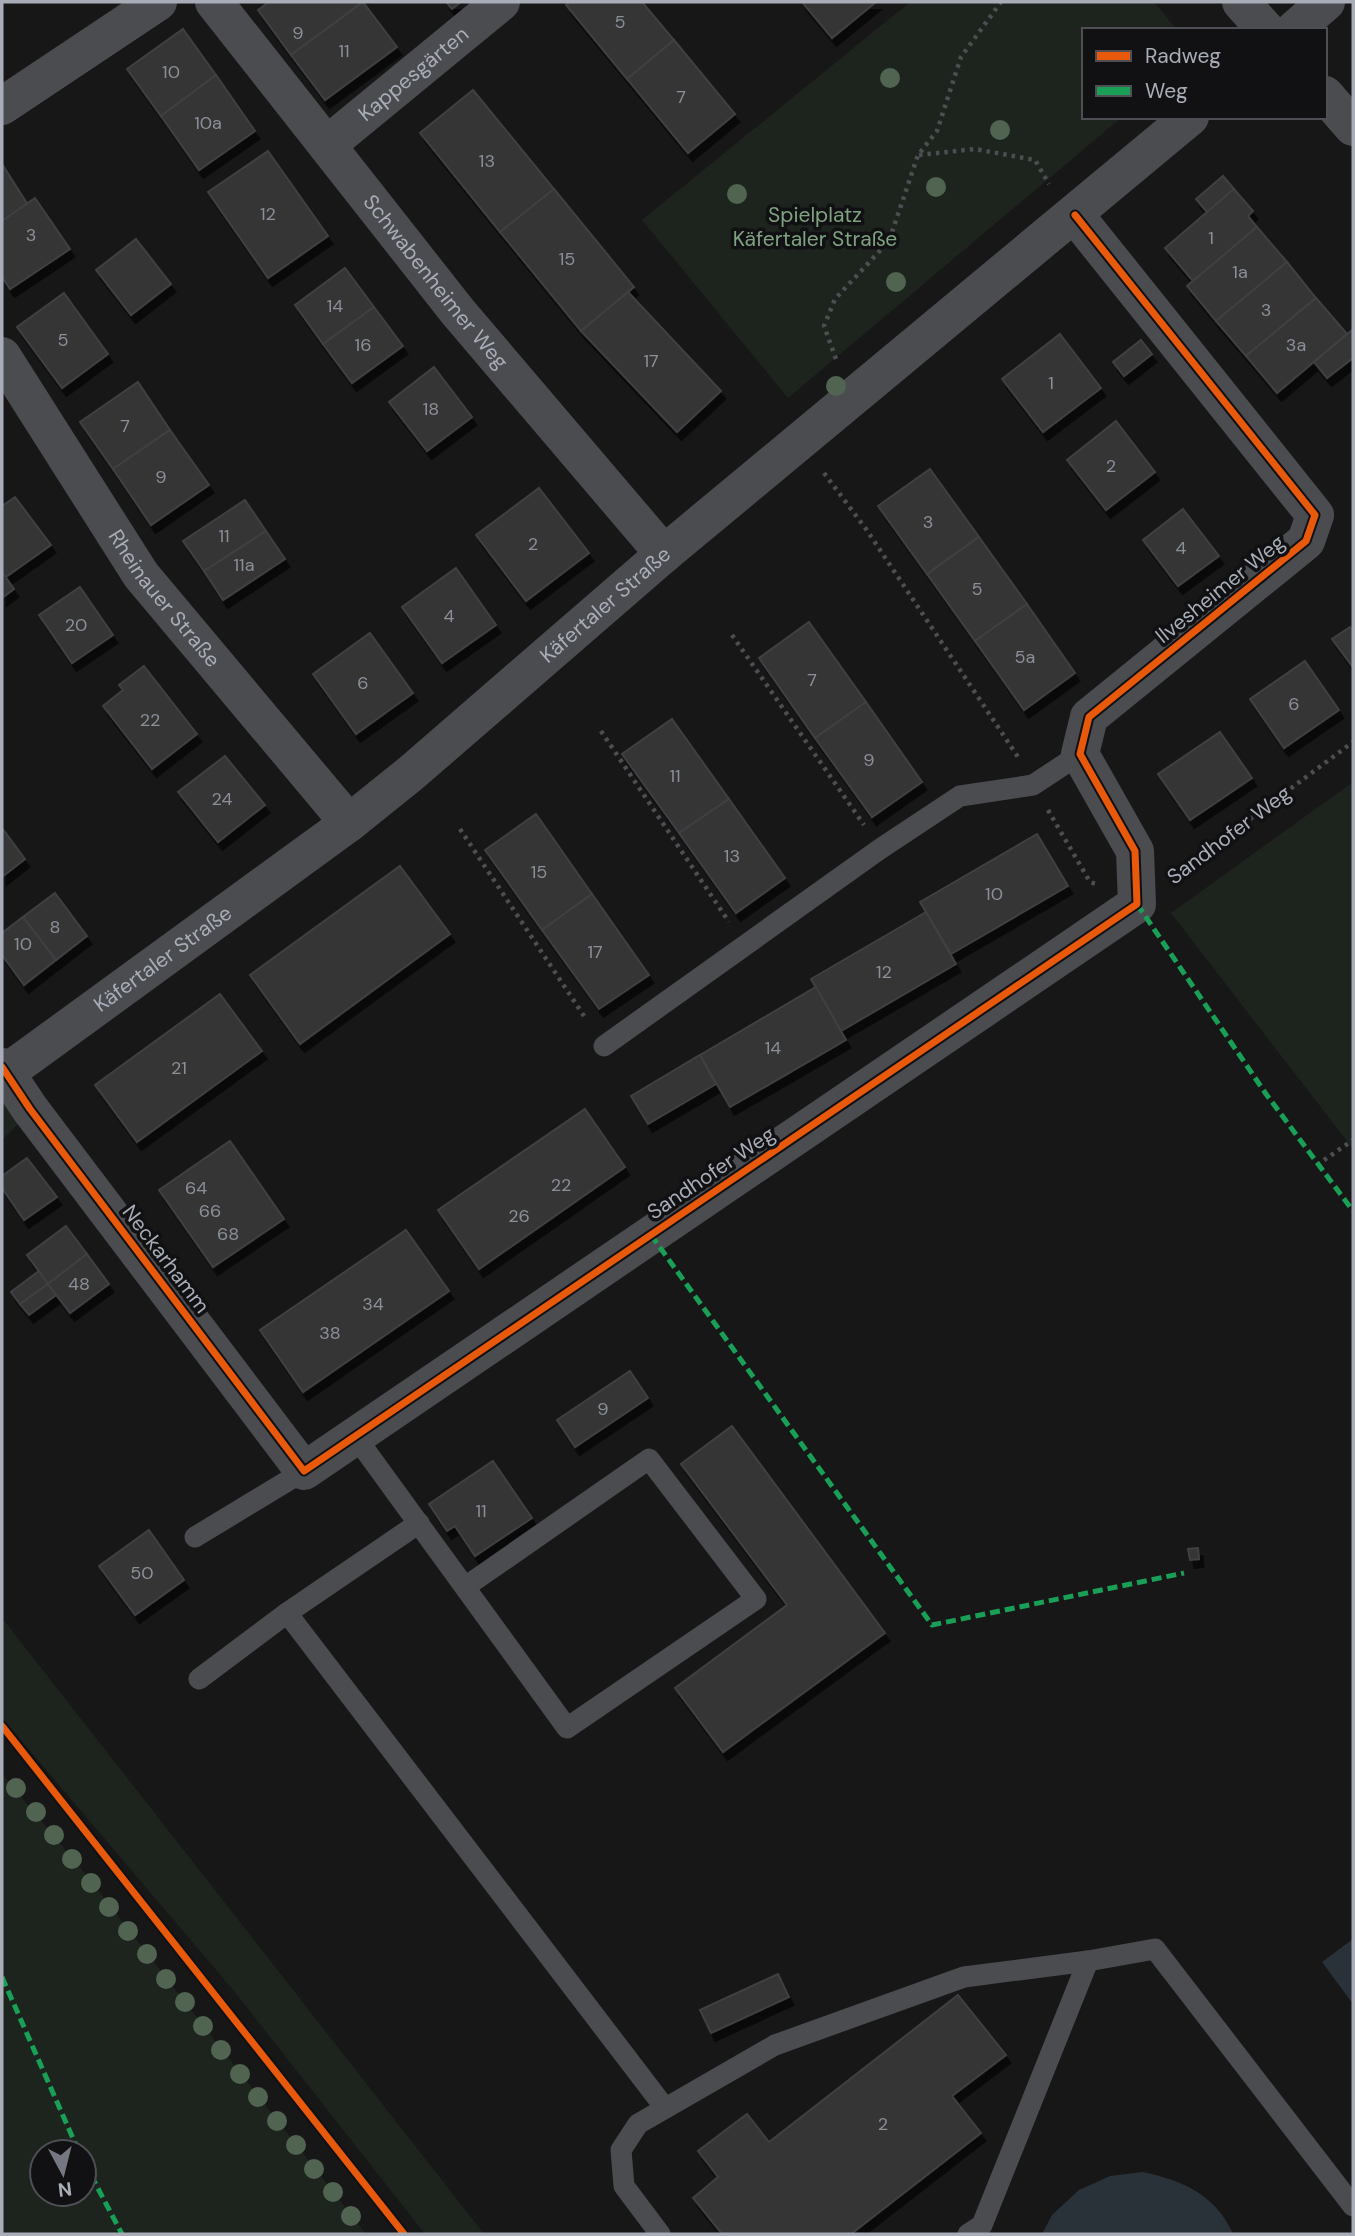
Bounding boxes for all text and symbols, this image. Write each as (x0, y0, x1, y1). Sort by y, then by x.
house number: 5 (615, 10, 625, 34)
street label: Kappesgärten (353, 20, 475, 128)
house number: 9 (292, 21, 304, 45)
legend (1082, 28, 1327, 119)
house number: 11 (338, 39, 350, 63)
text: Radweg (1145, 42, 1221, 70)
house number: 10 (162, 60, 180, 84)
text: Weg (1145, 77, 1188, 105)
house number: 7 (676, 85, 686, 109)
house number: 10a (194, 111, 222, 135)
house number: 13 (479, 149, 495, 173)
street label: Schwabenheimer Weg (357, 189, 515, 375)
park label: Spielplatz Käfertaler Straße (733, 201, 897, 253)
house number: 12 (260, 202, 276, 226)
house number: 3 (26, 223, 36, 247)
house number: 1 (1208, 226, 1214, 250)
house number: 15 (559, 247, 575, 271)
house number: 1a (1232, 260, 1248, 284)
house number: 14 (327, 294, 343, 318)
house number: 3 (1261, 298, 1271, 322)
house number: 5 (58, 328, 68, 352)
house number: 16 (355, 333, 371, 357)
house number: 3a (1286, 333, 1306, 357)
house number: 17 (643, 349, 659, 373)
house number: 1 (1048, 371, 1054, 395)
house number: 18 (423, 397, 439, 421)
house number: 7 (120, 414, 130, 438)
house number: 2 (1106, 454, 1116, 478)
house number: 9 (155, 465, 167, 489)
house number: 3 (923, 510, 933, 534)
street label: Rheinauer Straße (102, 524, 227, 673)
house number: 11 (218, 524, 230, 548)
street label: Ilvesheimer Weg (1150, 528, 1291, 650)
house number: 2 (528, 532, 538, 556)
house number: 4 (1176, 536, 1187, 560)
street label: Käfertaler Straße (534, 540, 677, 669)
house number: 11a (233, 553, 255, 577)
house number: 5 (972, 577, 982, 601)
house number: 4 (444, 604, 455, 628)
house number: 20 (65, 613, 87, 637)
house number: 5a (1015, 645, 1035, 669)
house number: 7 (807, 668, 817, 692)
house number: 6 (357, 671, 369, 695)
house number: 6 (1288, 692, 1300, 716)
house number: 22 (140, 708, 160, 732)
house number: 9 (863, 748, 875, 772)
house number: 11 (669, 764, 681, 788)
street label: Sandhofer Weg (1161, 779, 1297, 891)
house number: 24 (212, 787, 233, 811)
house number: 13 (724, 844, 740, 868)
house number: 15 (531, 860, 547, 884)
house number: 10 (985, 882, 1003, 906)
street label: Käfertaler Straße (88, 899, 238, 1019)
house number: 8 (50, 915, 60, 939)
house number: 10 (14, 932, 32, 956)
house number: 17 (587, 940, 603, 964)
house number: 12 (876, 960, 892, 984)
house number: 14 (765, 1036, 781, 1060)
house number: 21 (171, 1056, 187, 1080)
street label: Sandhofer Weg (642, 1120, 780, 1226)
house number: 22 (551, 1173, 571, 1197)
house number: 64 (185, 1176, 207, 1200)
street label: Neckarhamm (116, 1199, 216, 1319)
house number: 66 (199, 1199, 221, 1223)
house number: 26 (508, 1204, 530, 1228)
house number: 68 (217, 1222, 239, 1246)
house number: 48 (68, 1272, 90, 1296)
house number: 34 (362, 1292, 384, 1316)
house number: 38 (319, 1321, 341, 1345)
house number: 9 (597, 1397, 609, 1421)
house number: 11 (475, 1499, 487, 1523)
house number: 50 (130, 1561, 154, 1585)
house number: 2 (878, 2112, 888, 2136)
north arrow (28, 2138, 98, 2208)
text: N (57, 2176, 73, 2203)

